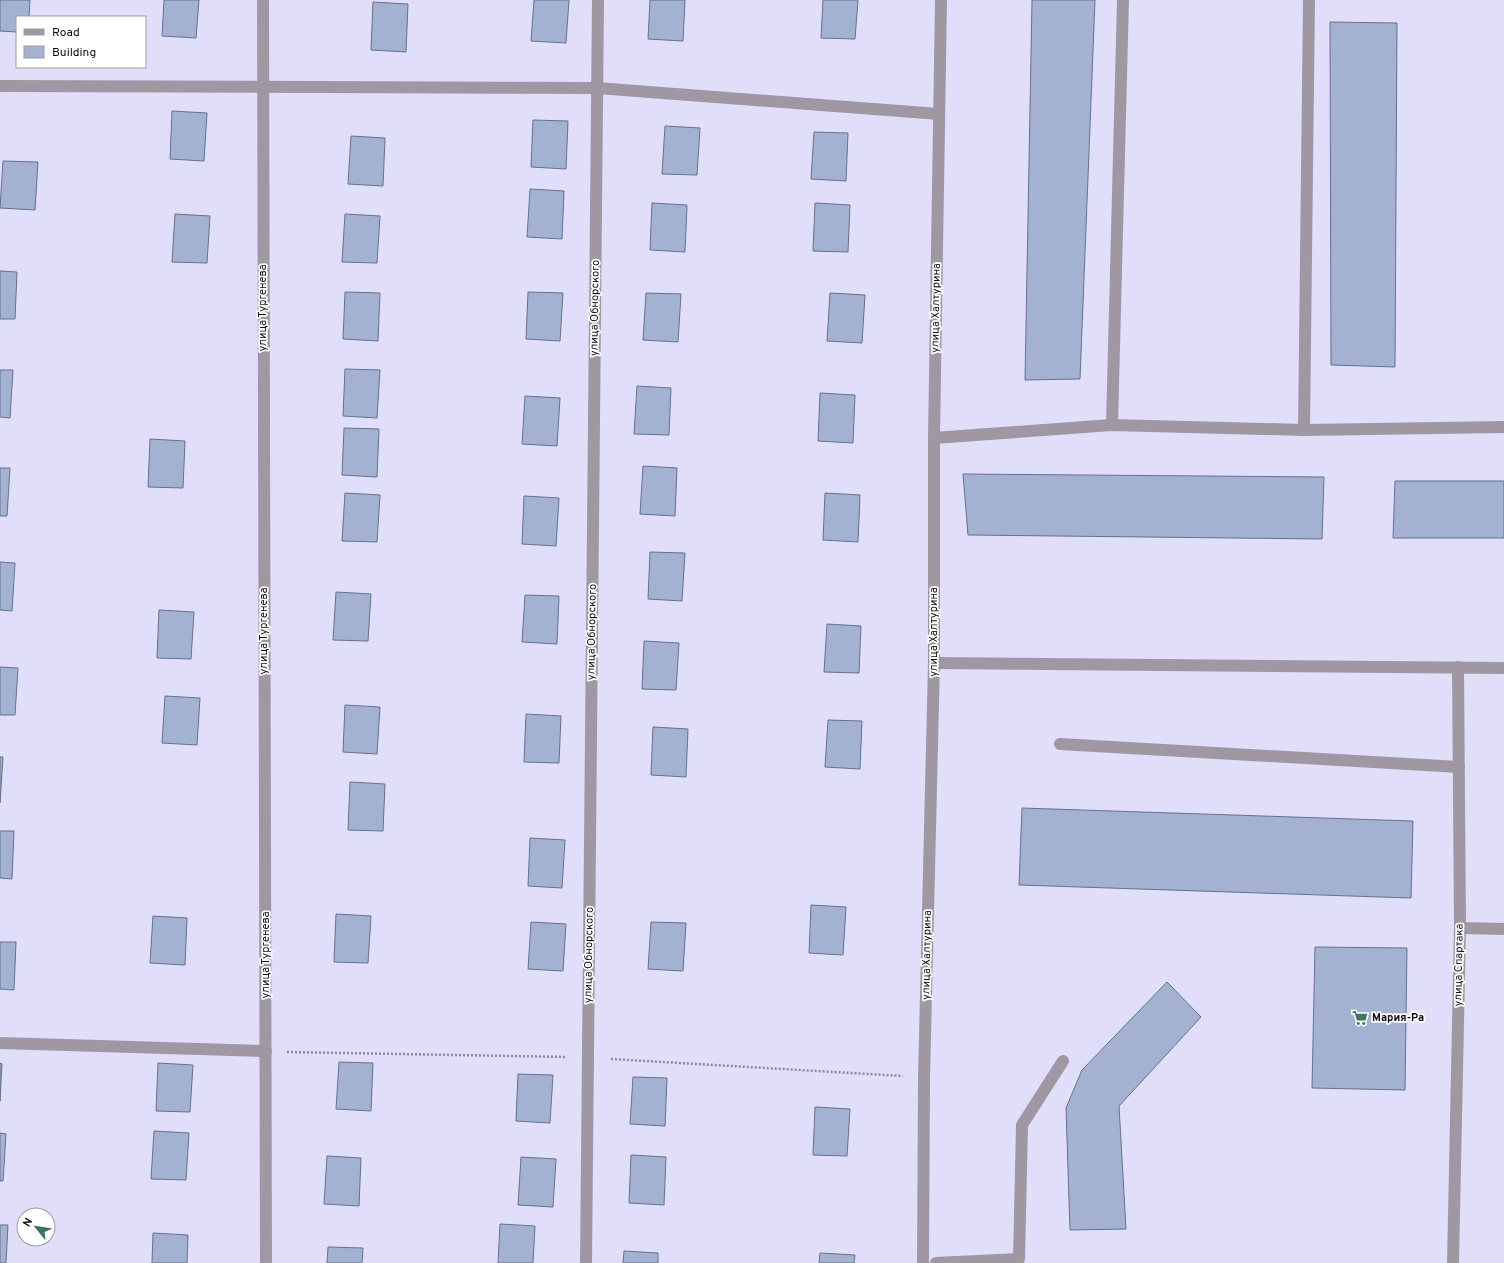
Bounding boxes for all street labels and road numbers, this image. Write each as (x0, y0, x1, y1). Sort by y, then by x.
street label: улица Обнорского (587, 260, 603, 356)
street label: улица Халтурина (928, 263, 944, 353)
street label: улица Тургенева (256, 264, 270, 352)
street label: улица Обнорского (584, 584, 600, 680)
street label: улица Тургенева (257, 587, 271, 675)
street label: улица Халтурина (927, 587, 941, 677)
street label: улица Обнорского (581, 907, 597, 1003)
street label: улица Халтурина (919, 910, 935, 1000)
street label: улица Тургенева (259, 911, 273, 999)
street label: улица Спартака (1451, 923, 1467, 1007)

